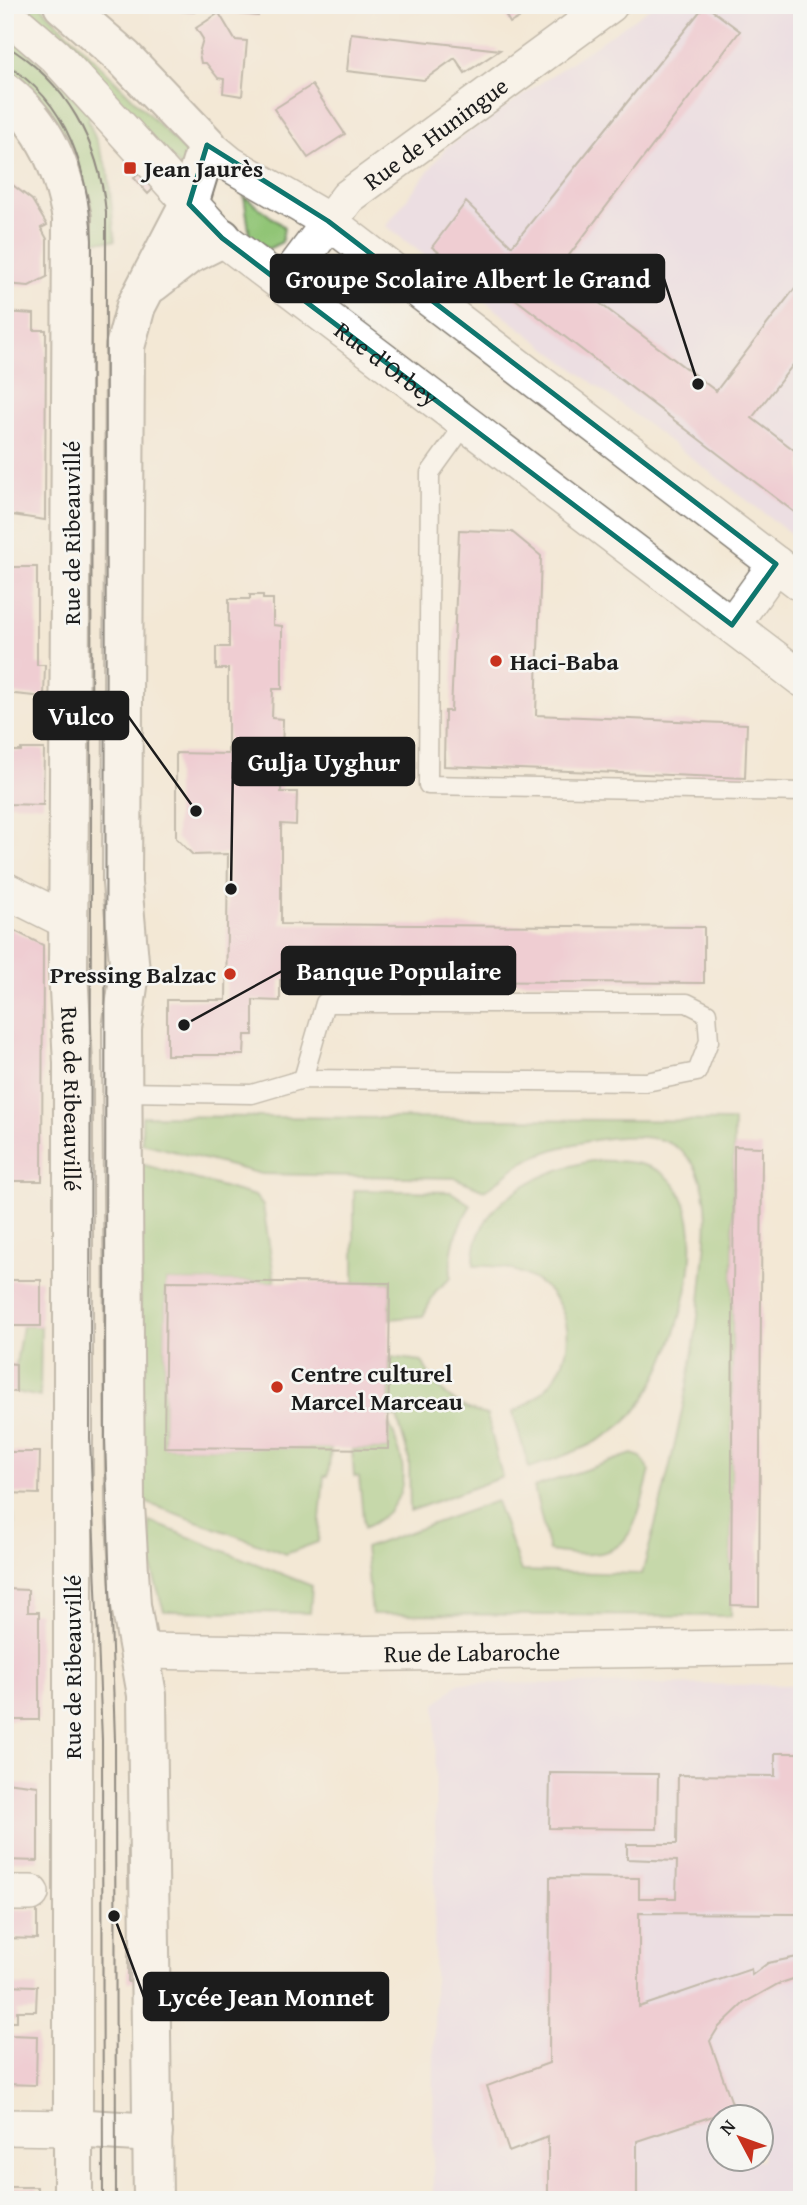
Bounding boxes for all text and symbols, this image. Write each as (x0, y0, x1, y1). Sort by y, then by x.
street label: Rue de Huningue (356, 68, 515, 198)
place label: Jean Jaurès (140, 151, 263, 186)
marker: Jean Jaurès (122, 160, 138, 176)
callout: Groupe Scolaire Albert le Grand (271, 255, 664, 302)
text: Groupe Scolaire Albert le Grand (285, 259, 651, 298)
street label: Rue d'Orbey (327, 312, 446, 414)
street label: Rue de Ribeauvillé (54, 441, 89, 625)
place label: Haci-Baba (510, 644, 619, 679)
marker: Haci-Baba (488, 653, 504, 669)
callout: Vulco (34, 692, 128, 739)
text: Vulco (48, 696, 114, 735)
callout: Gulja Uyghur (233, 738, 414, 785)
text: Gulja Uyghur (248, 742, 400, 781)
callout: Banque Populaire (282, 947, 515, 994)
text: Banque Populaire (296, 951, 502, 990)
place label: Pressing Balzac (50, 957, 216, 992)
marker: Pressing Balzac (222, 966, 238, 982)
street label: Rue de Ribeauvillé (52, 1006, 91, 1191)
place label: Centre culturel Marcel Marceau (291, 1356, 463, 1419)
marker: Centre culturel Marcel Marceau (269, 1379, 285, 1395)
street label: Rue de Ribeauvillé (55, 1575, 90, 1759)
street label: Rue de Labaroche (384, 1633, 560, 1671)
callout: Lycée Jean Monnet (144, 1973, 388, 2020)
text: Lycée Jean Monnet (158, 1977, 374, 2016)
north arrow (706, 2104, 776, 2174)
text: N (712, 2113, 742, 2141)

